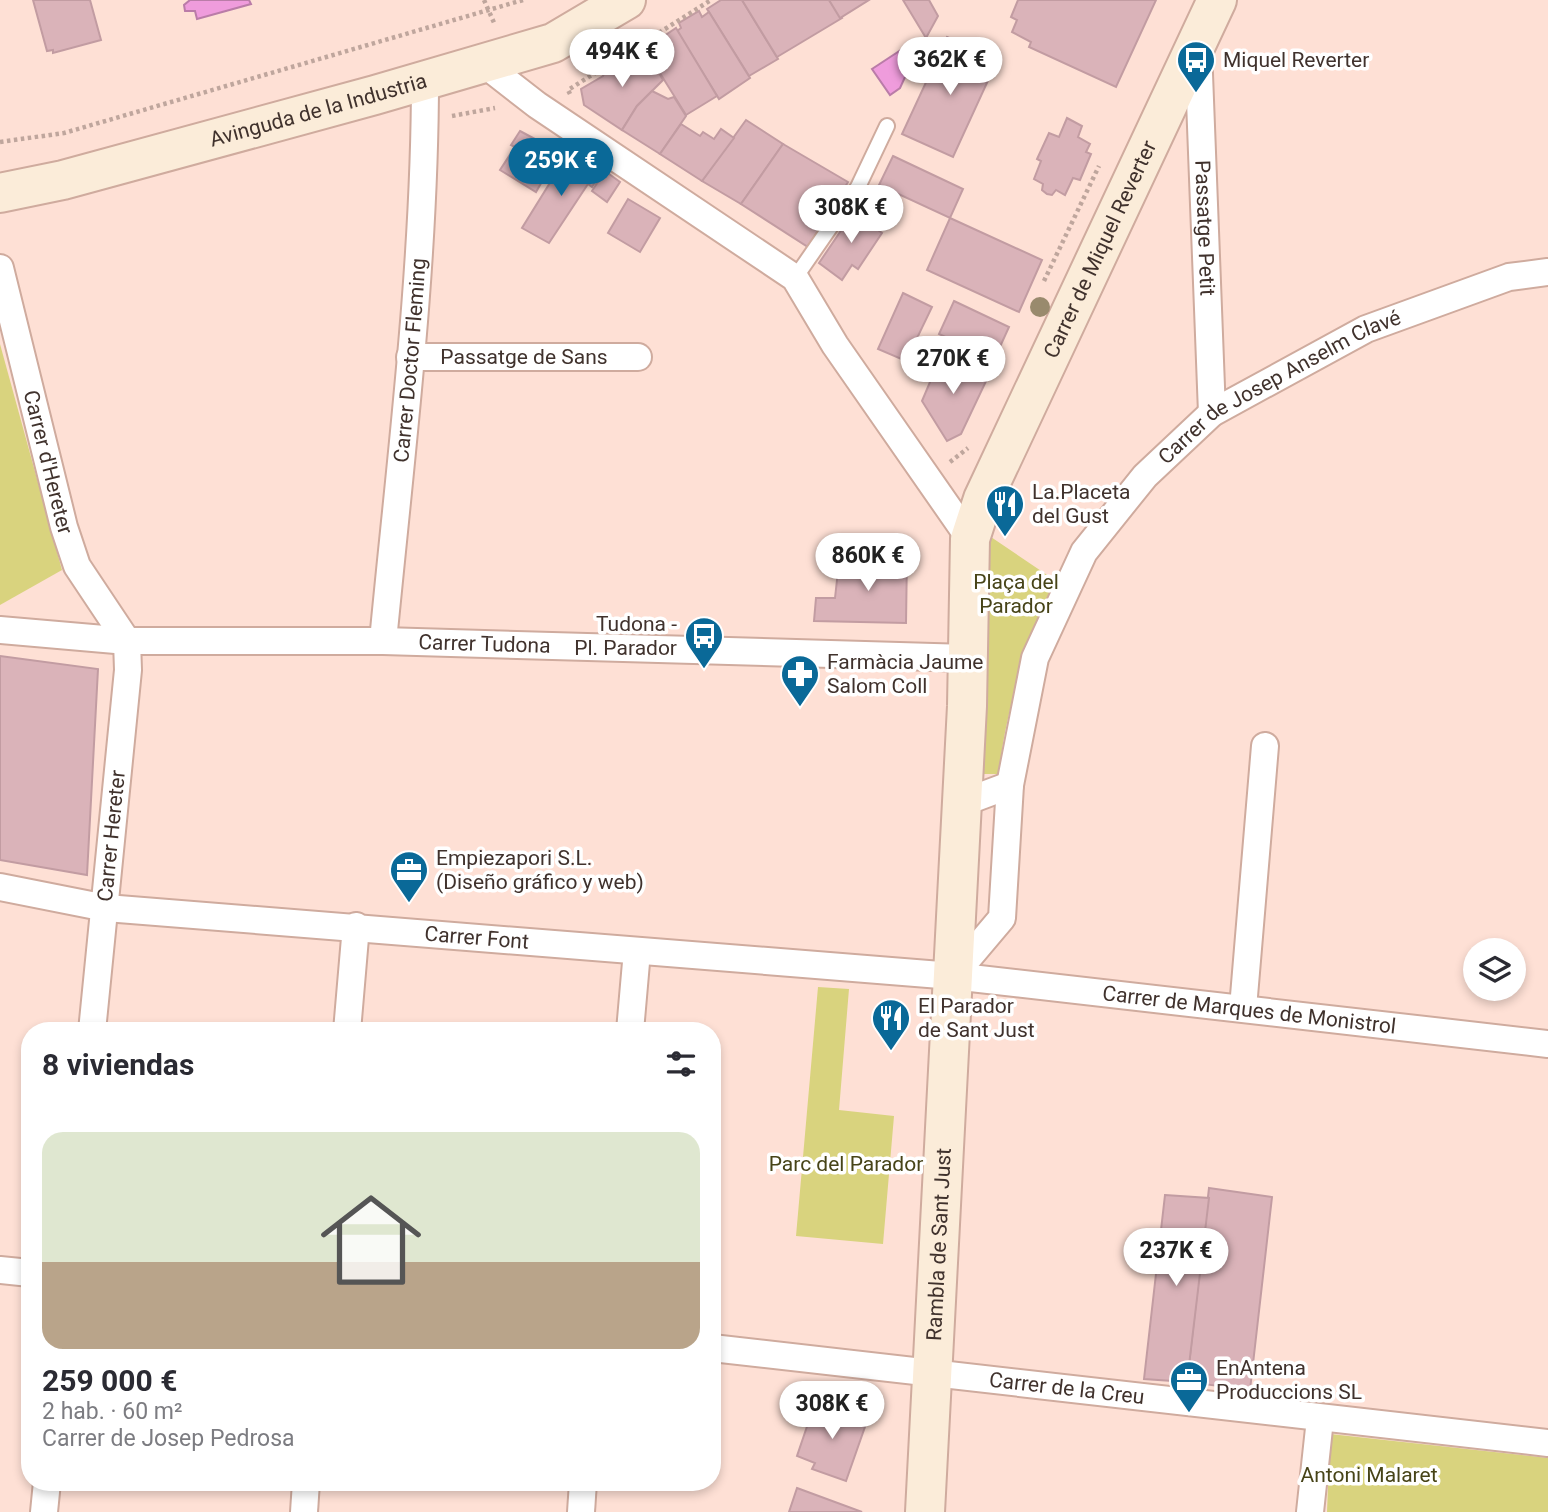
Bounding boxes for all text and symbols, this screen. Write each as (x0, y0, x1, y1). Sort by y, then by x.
pin: 494K € (565, 29, 679, 89)
text: 494K € (585, 38, 659, 65)
pin: 362K € (893, 38, 1007, 97)
bus stop icon: Miquel Reverter (1175, 39, 1217, 94)
text: 362K € (913, 46, 987, 73)
place label: Miquel Reverter (1223, 48, 1369, 72)
street label: Avinguda de la Industria (207, 69, 430, 151)
street label: Carrer de Miquel Reverter (1039, 137, 1161, 362)
pin: 259K € (504, 138, 618, 198)
text: 259K € (524, 147, 598, 174)
street label: Passatge Petit (1190, 160, 1219, 296)
pin: 308K € (794, 186, 908, 245)
text: 308K € (814, 194, 888, 221)
street label: Carrer Doctor Fleming (389, 257, 431, 464)
street label: Carrer de Josep Anselm Clavé (1153, 305, 1404, 469)
pin: 270K € (896, 336, 1010, 396)
street label: Passatge de Sans (440, 345, 608, 369)
text: 270K € (916, 345, 990, 372)
street label: Carrer d'Hereter (19, 388, 78, 537)
place label: La.Placeta del Gust (1032, 480, 1130, 528)
restaurant icon: La.Placeta del Gust (984, 483, 1026, 538)
pin: 860K € (811, 534, 925, 593)
text: 860K € (831, 542, 905, 569)
park label: Plaça del Parador (973, 570, 1059, 618)
place label: Tudona - Pl. Parador (574, 612, 677, 660)
bus stop icon: Tudona - Pl. Parador (683, 615, 725, 670)
street label: Carrer Tudona (418, 630, 551, 658)
place label: Farmàcia Jaume Salom Coll (827, 650, 984, 698)
pharmacy icon: Farmàcia Jaume Salom Coll (779, 653, 821, 708)
street label: Carrer Hereter (93, 769, 130, 903)
place label: Empiezapori S.L. (Diseño gráfico y web) (436, 846, 644, 894)
office icon: Empiezapori S.L. (Diseño gráfico y web) (388, 849, 430, 904)
street label: Carrer Font (424, 922, 530, 954)
map controls (1463, 938, 1526, 1001)
button: layers (1463, 938, 1526, 1001)
street label: Carrer de Marques de Monistrol (1101, 981, 1397, 1039)
place label: El Parador de Sant Just (918, 994, 1035, 1042)
restaurant icon: El Parador de Sant Just (870, 997, 912, 1052)
icon: filters (662, 1045, 700, 1083)
text: 8 viviendas (42, 1047, 194, 1082)
street label: Rambla de Sant Just (922, 1147, 956, 1341)
park label: Parc del Parador (769, 1152, 923, 1176)
icon: home (308, 1177, 434, 1303)
pin: 237K € (1119, 1228, 1233, 1288)
text: 237K € (1139, 1237, 1213, 1264)
place label: EnAntena Produccions SL (1216, 1356, 1362, 1404)
office icon: EnAntena Produccions SL (1168, 1359, 1210, 1414)
text: 259 000 € (42, 1363, 177, 1398)
street label: Carrer de la Creu (988, 1368, 1146, 1409)
pin: 308K € (775, 1382, 889, 1441)
text: 308K € (795, 1390, 869, 1417)
text: 2 hab. · 60 m² (42, 1398, 182, 1425)
text: Carrer de Josep Pedrosa (42, 1425, 295, 1452)
park label: Antoni Malaret (1300, 1463, 1438, 1487)

